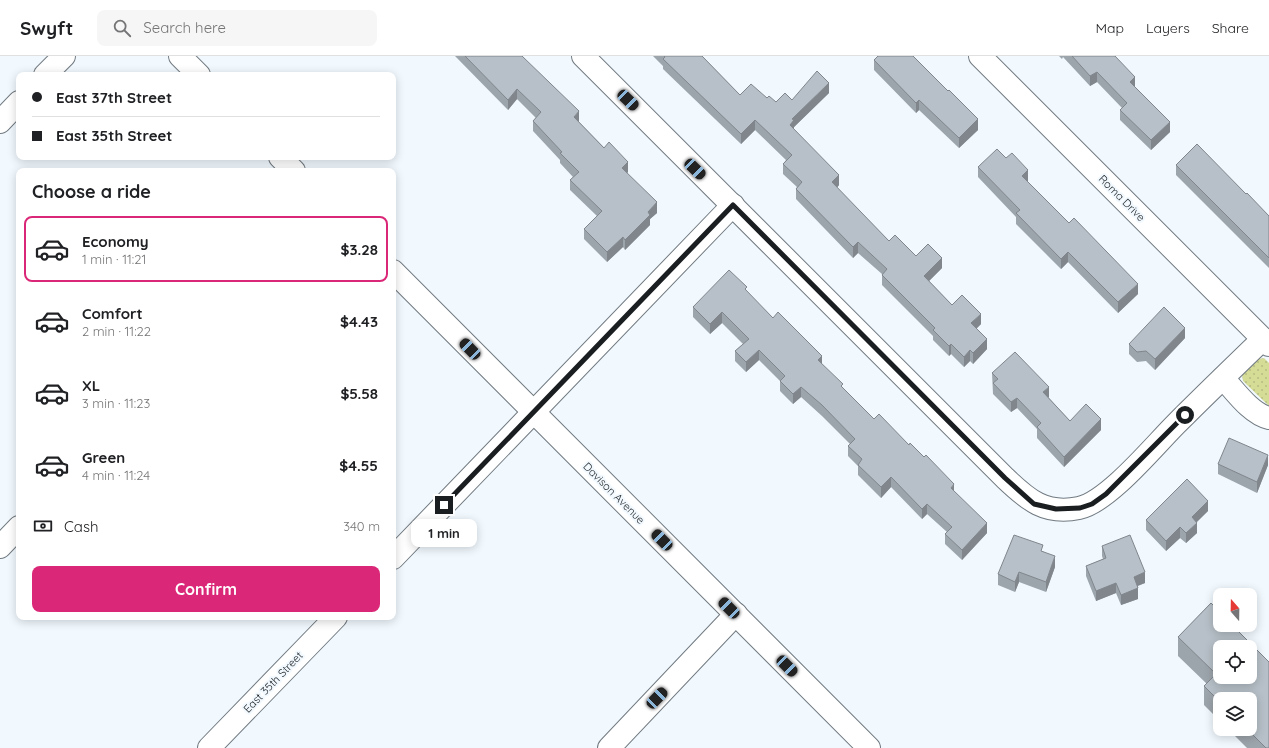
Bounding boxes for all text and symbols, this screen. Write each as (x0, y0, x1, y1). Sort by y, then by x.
search box (97, 10, 377, 46)
text: Swyft (20, 16, 73, 40)
icon: search (111, 17, 133, 39)
text: Search here (143, 18, 226, 37)
text: Map (1095, 19, 1124, 37)
text: Layers (1146, 19, 1190, 37)
text: Share (1212, 19, 1249, 37)
car (615, 87, 641, 113)
text: East 37th Street (56, 88, 172, 107)
text: East 35th Street (56, 126, 173, 145)
car (682, 156, 708, 182)
street label: Roma Drive (1096, 172, 1148, 224)
text: Choose a ride (32, 180, 151, 203)
icon: car (34, 231, 70, 267)
text: Economy (82, 232, 149, 251)
text: $3.28 (340, 240, 378, 259)
text: 1 min · 11:21 (82, 251, 146, 267)
icon: car (34, 303, 70, 339)
text: Comfort (82, 304, 143, 323)
text: $4.43 (340, 312, 378, 331)
text: 2 min · 11:22 (82, 323, 151, 339)
car (457, 336, 483, 362)
icon: car (34, 375, 70, 411)
text: XL (82, 376, 100, 395)
text: $5.58 (340, 384, 378, 403)
text: 3 min · 11:23 (82, 395, 150, 411)
route start (1176, 406, 1194, 424)
icon: car (34, 447, 70, 483)
text: Green (82, 448, 125, 467)
text: $4.55 (339, 456, 378, 475)
street label: Davison Avenue (580, 459, 648, 527)
text: 4 min · 11:24 (82, 467, 150, 483)
route end (435, 496, 453, 514)
icon: cash (32, 515, 54, 537)
text: Cash (64, 517, 98, 536)
text: 340 m (343, 518, 380, 534)
callout: 1 min (411, 519, 477, 547)
text: 1 min (428, 525, 460, 541)
car (649, 527, 675, 553)
button: Confirm (32, 566, 380, 612)
north arrow (1213, 588, 1257, 632)
map controls (1213, 588, 1257, 736)
car (716, 595, 742, 621)
button: locate (1213, 640, 1257, 684)
street label: East 35th Street (240, 648, 306, 715)
car (774, 653, 800, 679)
car (644, 685, 670, 711)
button: layers (1213, 692, 1257, 736)

